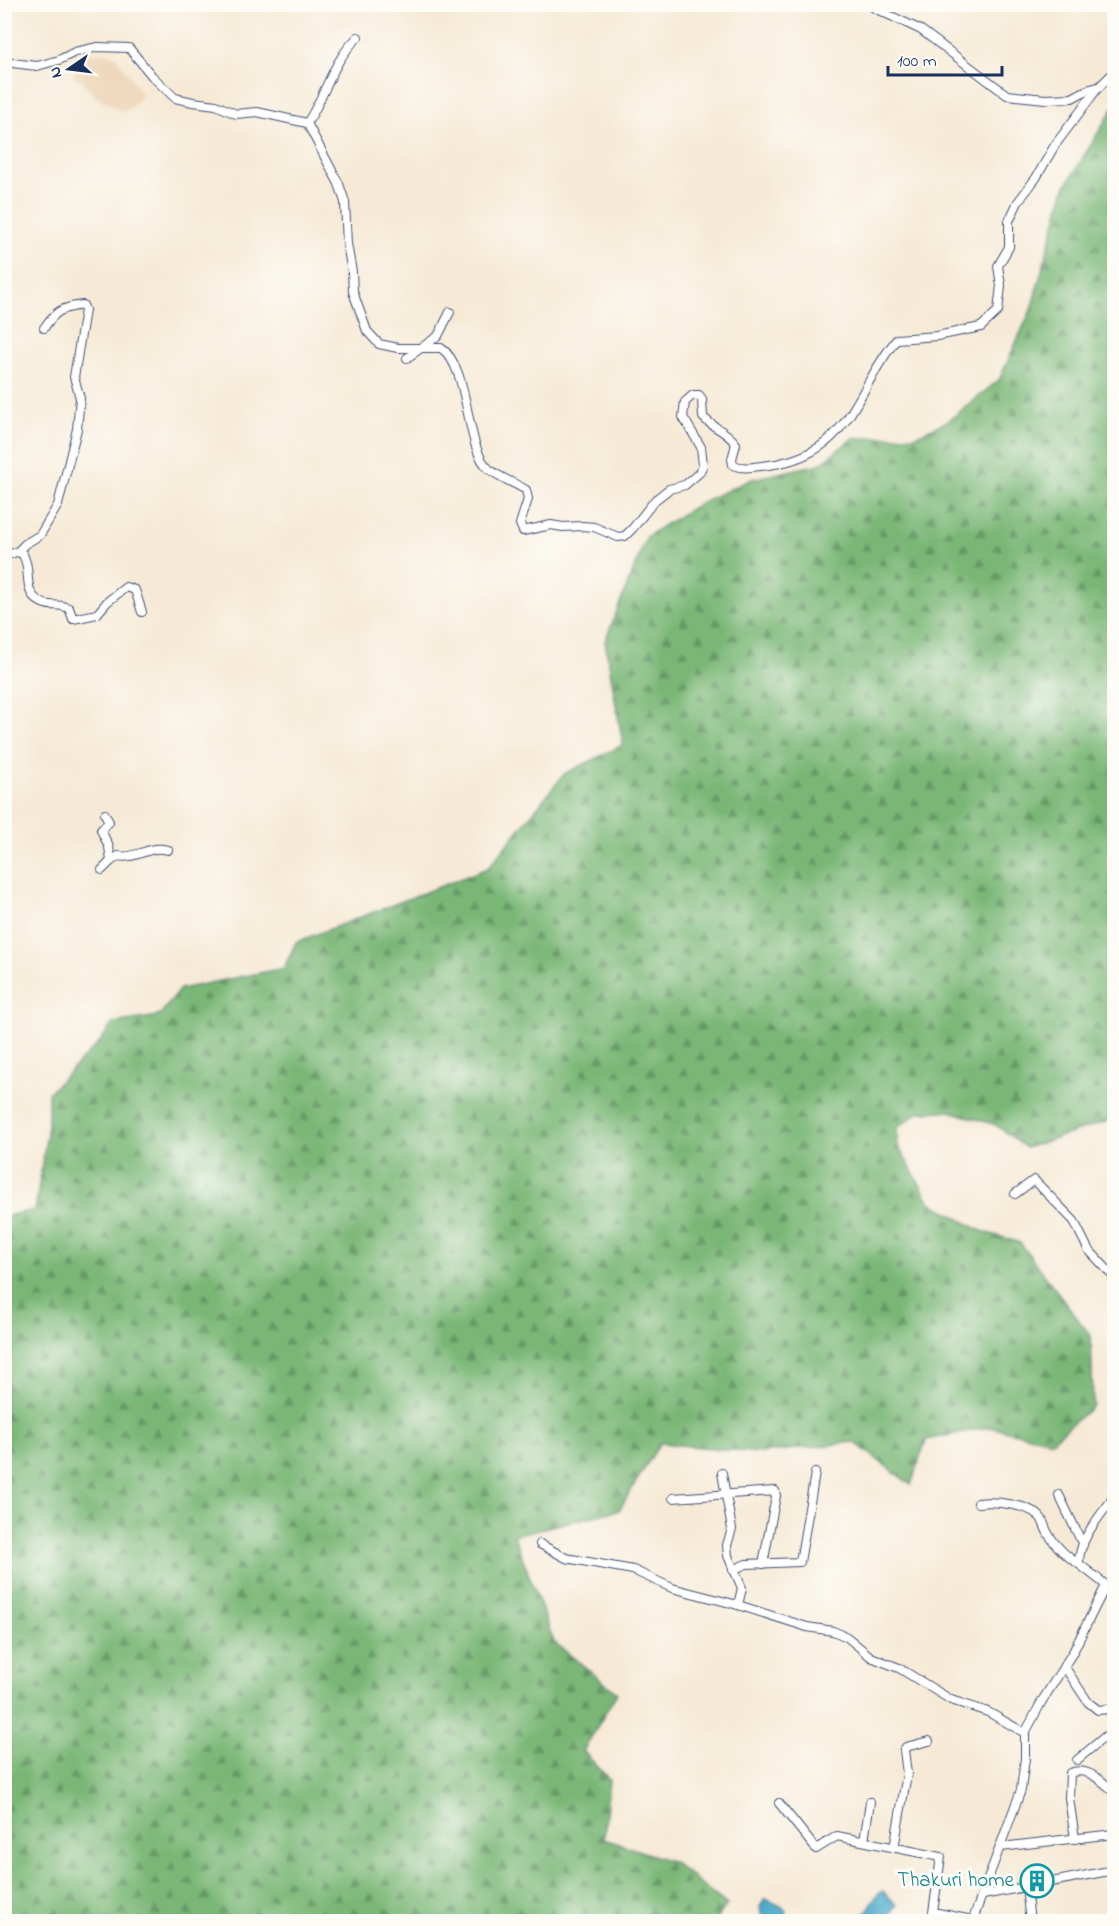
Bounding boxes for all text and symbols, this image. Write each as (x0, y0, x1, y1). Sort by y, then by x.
north arrow (39, 39, 99, 99)
scale bar (888, 39, 1002, 77)
text: 100 m (897, 49, 937, 75)
text: N (43, 64, 69, 80)
building icon: Thakuri home (1019, 1863, 1055, 1899)
place label: Thakuri home (897, 1866, 1015, 1896)

